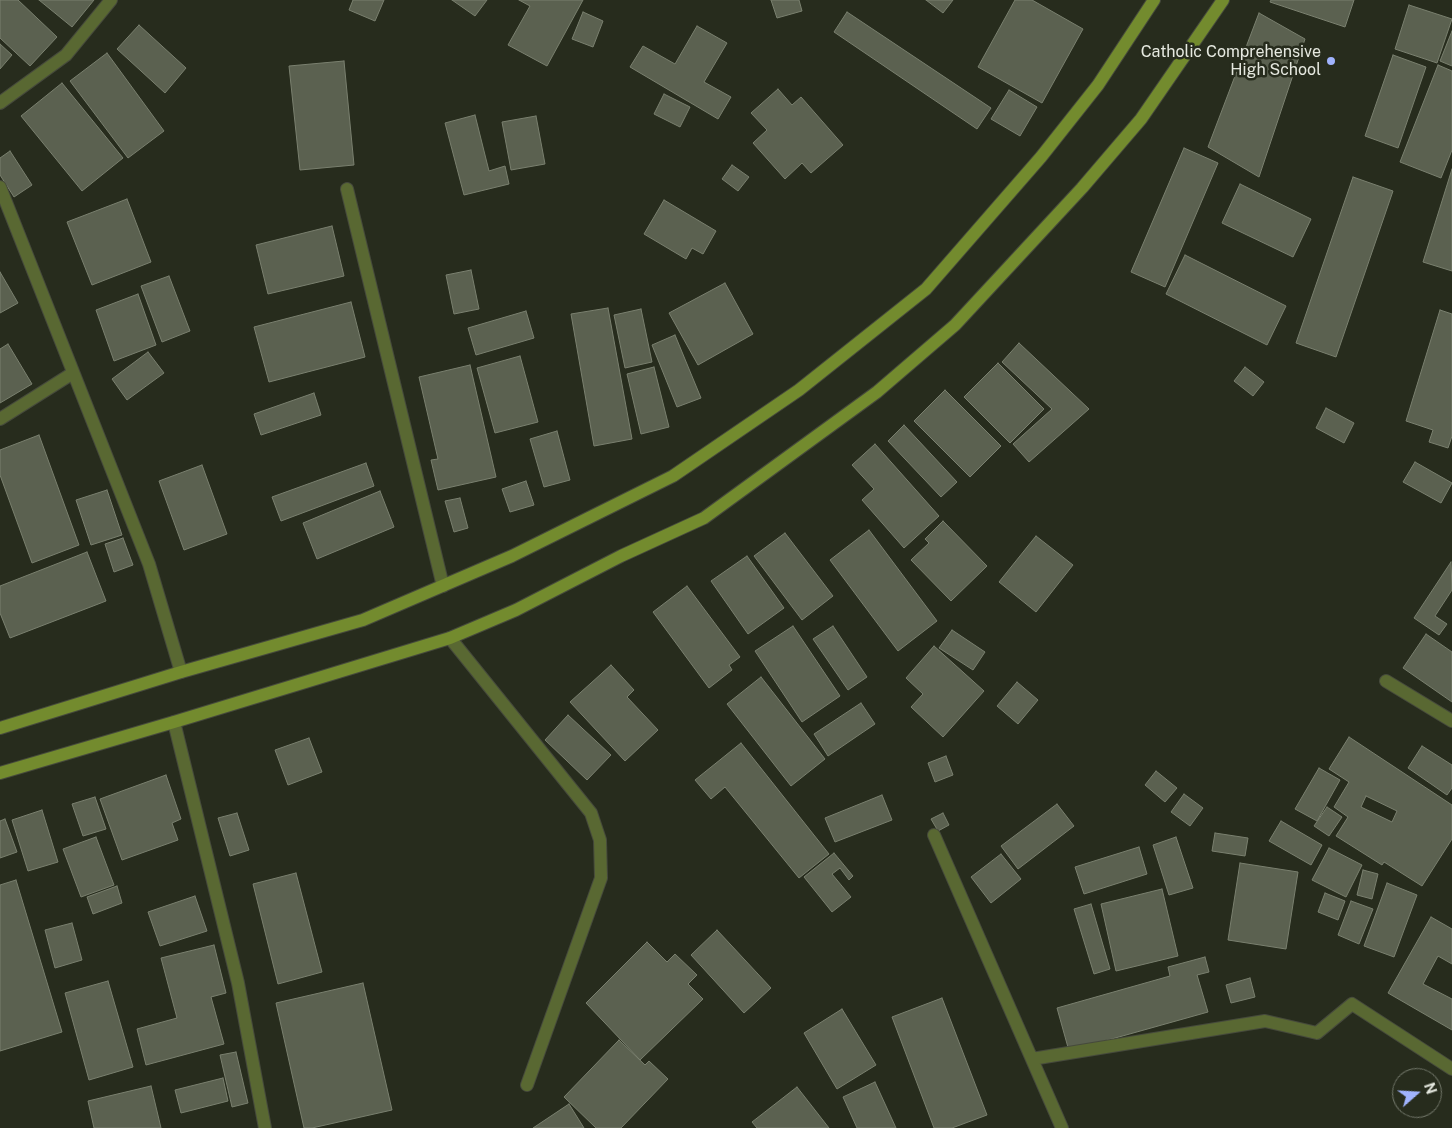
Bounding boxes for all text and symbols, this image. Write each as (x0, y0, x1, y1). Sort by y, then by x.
place label: Catholic Comprehensive High School (1141, 42, 1321, 80)
marker: Catholic Comprehensive High School (1325, 55, 1337, 67)
north arrow (1392, 1068, 1442, 1118)
text: N (1421, 1081, 1440, 1096)

